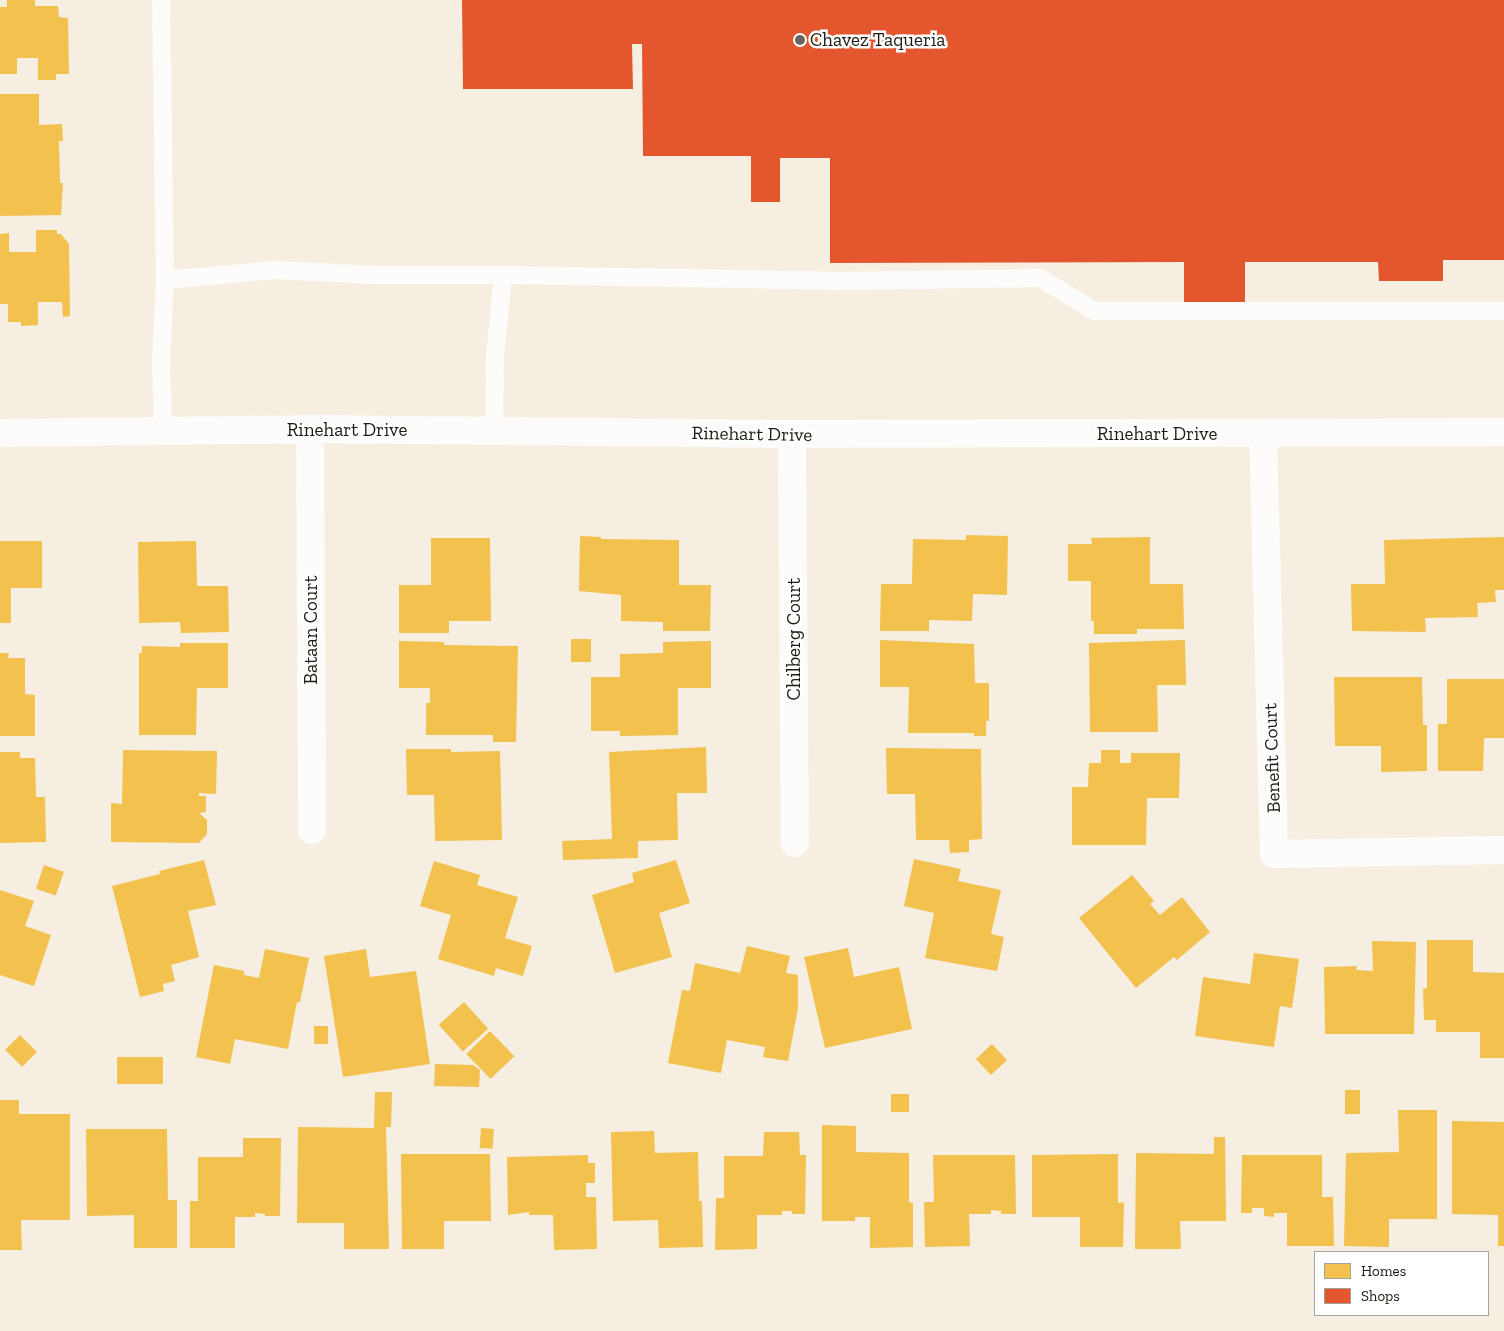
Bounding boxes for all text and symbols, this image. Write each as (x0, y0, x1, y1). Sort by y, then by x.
place label: Chavez Taqueria (810, 29, 946, 51)
marker: Chavez Taqueria (794, 34, 806, 46)
street label: Rinehart Drive (287, 419, 407, 441)
street label: Rinehart Drive (691, 422, 813, 446)
street label: Rinehart Drive (1097, 423, 1217, 445)
street label: Bataan Court (300, 576, 322, 684)
street label: Chilberg Court (783, 578, 805, 700)
street label: Benefit Court (1259, 703, 1285, 813)
legend (1314, 1251, 1489, 1316)
text: Homes (1361, 1262, 1406, 1280)
text: Shops (1361, 1287, 1400, 1305)

